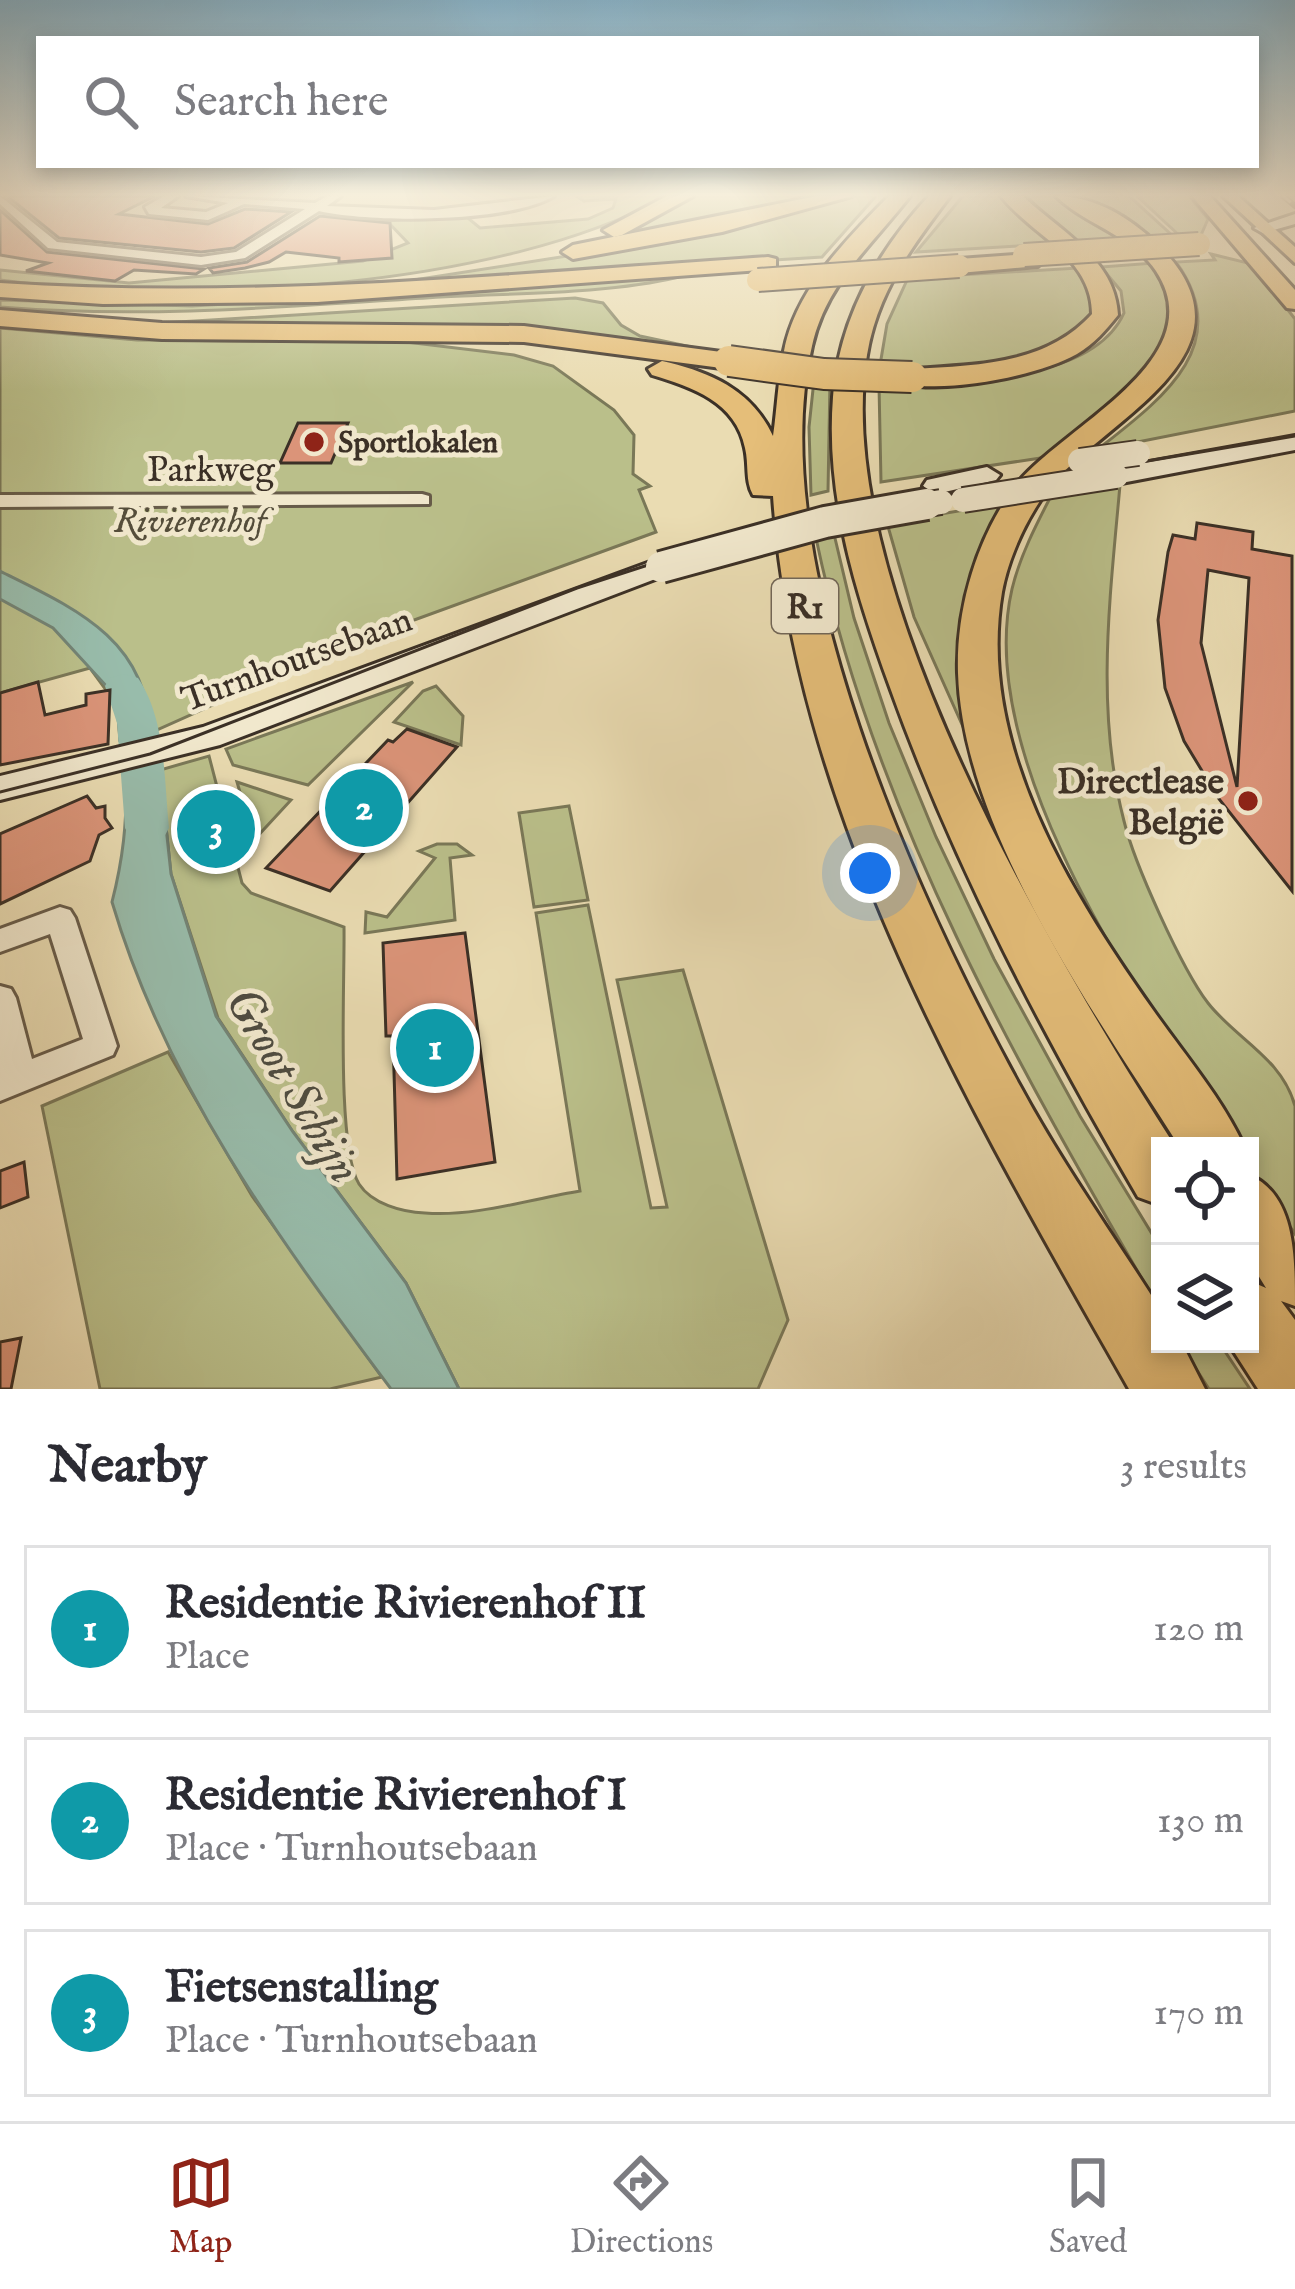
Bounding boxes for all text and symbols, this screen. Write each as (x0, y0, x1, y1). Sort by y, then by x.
search box (36, 36, 1259, 168)
icon: search (78, 69, 144, 135)
text: Search here (174, 74, 388, 131)
place label: Sportlokalen (338, 425, 498, 463)
marker: Sportlokalen (301, 429, 327, 455)
street label: Parkweg (147, 448, 275, 494)
park label: Rivierenhof (113, 499, 275, 545)
road number: R1 (772, 579, 838, 633)
street label: Turnhoutsebaan (175, 598, 419, 724)
place label: Directlease België (1057, 760, 1224, 847)
pin: 2 (325, 763, 403, 853)
pin: 3 (177, 784, 255, 874)
marker: Directlease België (1235, 788, 1261, 814)
your location (840, 843, 900, 903)
water label: Groot Schijn (210, 977, 373, 1195)
pin: 1 (396, 1003, 474, 1093)
map controls (1151, 1137, 1259, 1353)
button: locate (1151, 1137, 1259, 1245)
button: layers (1151, 1245, 1259, 1353)
text: Nearby (48, 1435, 207, 1500)
text: 3 results (1120, 1443, 1247, 1492)
text: Residentie Rivierenhof II (165, 1576, 646, 1633)
text: 1 (83, 1605, 97, 1654)
text: 120 m (1153, 1605, 1244, 1654)
text: Place (165, 1633, 250, 1682)
text: Residentie Rivierenhof I (165, 1768, 626, 1825)
text: 2 (81, 1797, 99, 1846)
text: 130 m (1157, 1797, 1244, 1846)
text: Place · Turnhoutsebaan (165, 1825, 538, 1874)
text: Fietsenstalling (165, 1960, 438, 2017)
text: 3 (83, 1989, 97, 2038)
text: 170 m (1153, 1989, 1244, 2038)
text: Place · Turnhoutsebaan (165, 2017, 538, 2066)
tab: Map (168, 2150, 234, 2264)
tab: Directions (570, 2150, 713, 2264)
tab: Saved (1049, 2150, 1127, 2264)

